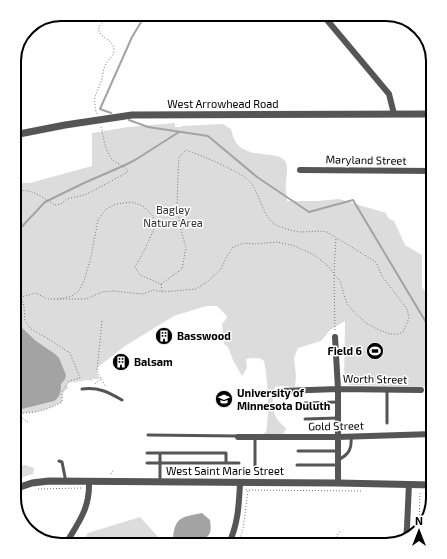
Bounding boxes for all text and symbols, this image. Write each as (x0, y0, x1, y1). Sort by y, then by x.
street label: West Arrowhead Road (167, 97, 279, 110)
street label: Maryland Street (325, 152, 407, 167)
park label: Bagley Nature Area (143, 203, 203, 229)
building icon: Basswood (154, 326, 174, 346)
place label: Basswood (177, 329, 231, 342)
sports icon: Field 6 (365, 341, 385, 361)
place label: Field 6 (328, 344, 362, 357)
building icon: Balsam (111, 352, 131, 372)
place label: Balsam (134, 355, 173, 368)
street label: Worth Street (343, 371, 407, 386)
place label: University of Minnesota Duluth (237, 386, 330, 412)
school or university icon: University of Minnesota Duluth (214, 389, 234, 409)
street label: Gold Street (308, 419, 364, 432)
street label: West Saint Marie Street (166, 464, 284, 477)
north arrow (399, 511, 439, 551)
text: N (415, 514, 423, 527)

